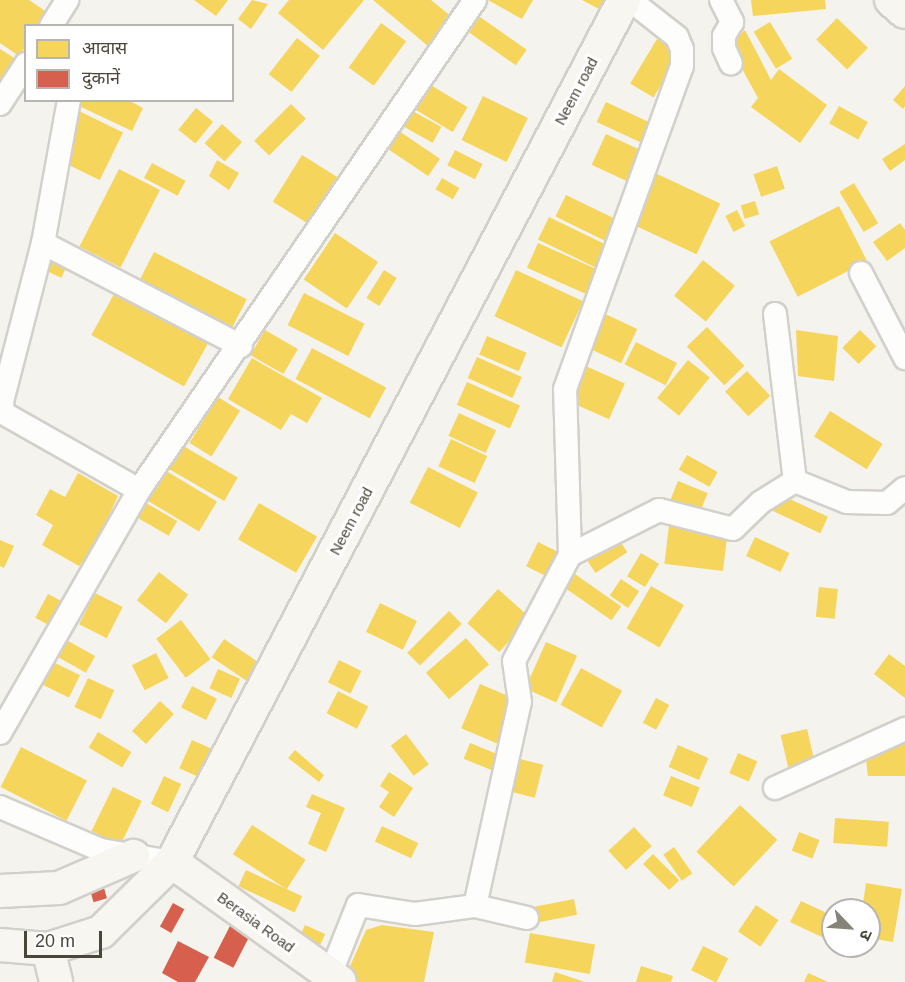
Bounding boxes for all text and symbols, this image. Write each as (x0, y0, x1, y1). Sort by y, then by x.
legend (24, 24, 234, 102)
text: आवास (82, 38, 127, 58)
street label: Neem road (551, 54, 601, 128)
text: दुकानें (82, 68, 120, 88)
street label: Neem road (326, 484, 376, 558)
street label: Berasia Road (214, 888, 298, 956)
north arrow (821, 898, 881, 958)
scale bar (27, 919, 105, 957)
text: उ (856, 927, 876, 943)
text: 20 m (35, 931, 75, 951)

